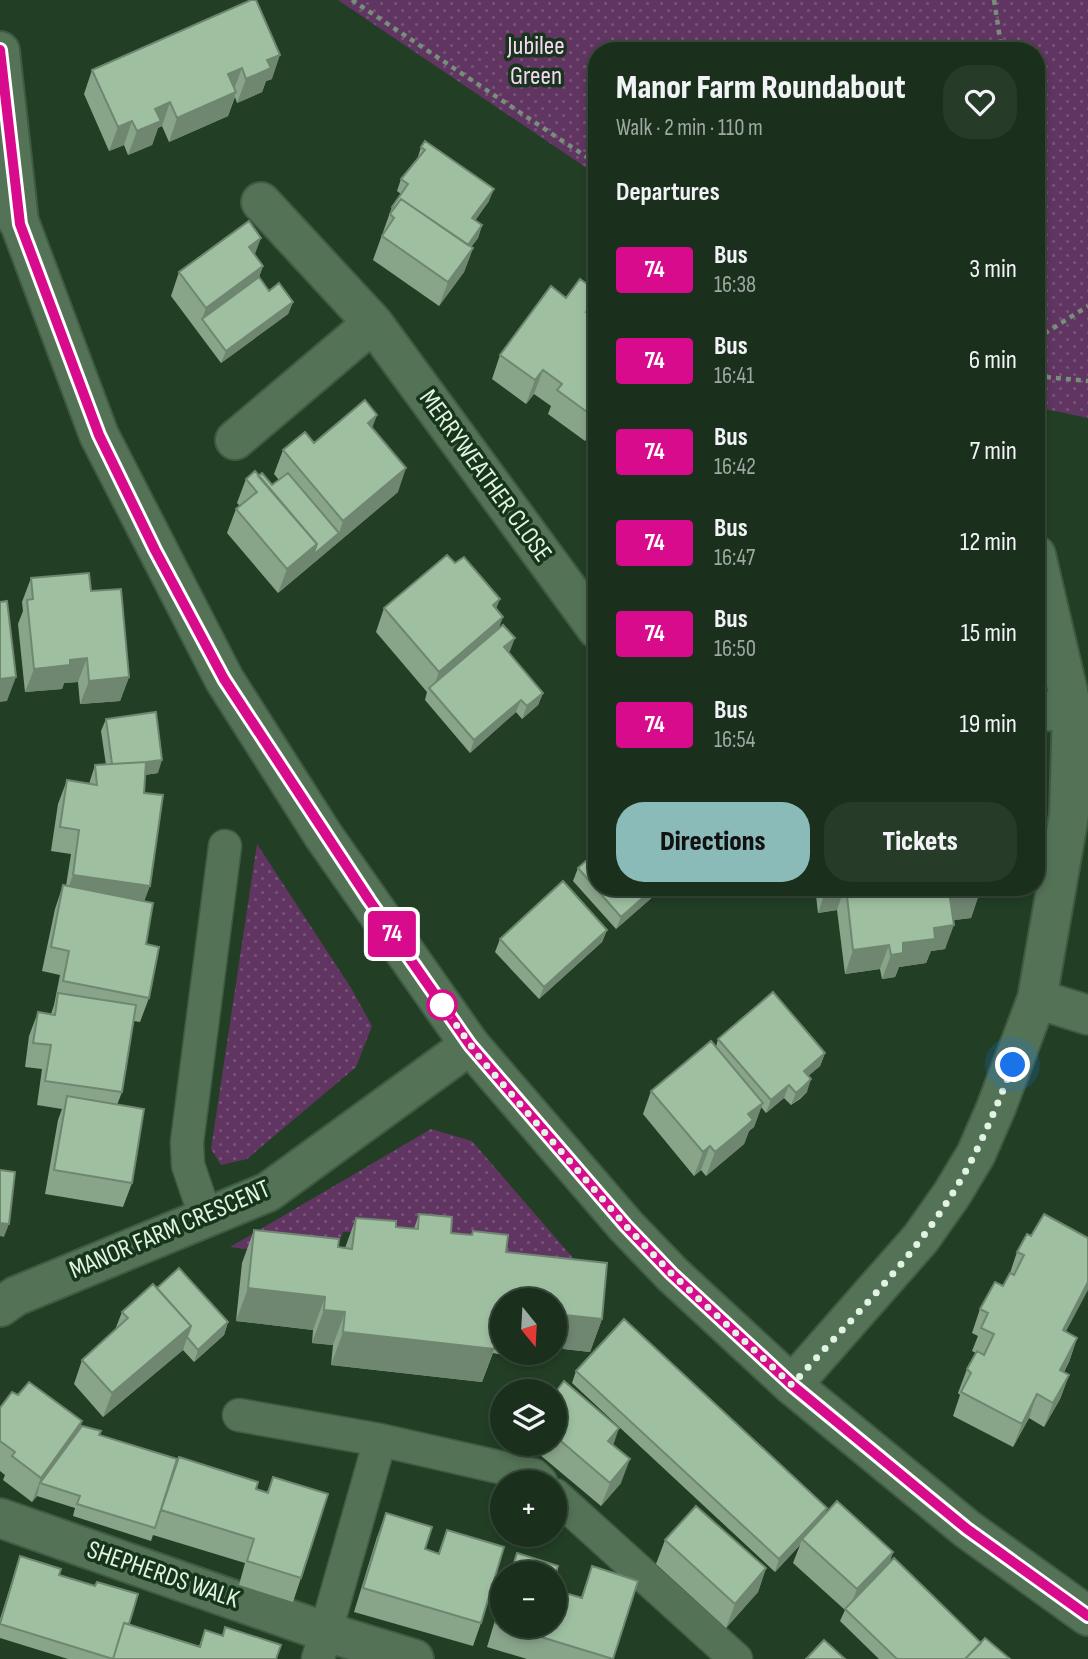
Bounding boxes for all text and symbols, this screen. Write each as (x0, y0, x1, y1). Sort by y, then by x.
park label: Jubilee Green (506, 31, 565, 92)
button: heart (943, 65, 1017, 139)
text: Manor Farm Roundabout (616, 68, 906, 108)
text: Walk · 2 min · 110 m (616, 114, 763, 142)
text: Departures (616, 177, 720, 208)
text: Bus (714, 240, 748, 271)
text: 3 min (969, 254, 1017, 285)
text: 74 (644, 255, 665, 284)
text: 16:38 (714, 271, 756, 299)
text: Bus (714, 331, 748, 362)
text: 6 min (969, 345, 1017, 376)
text: 74 (644, 346, 665, 375)
text: 16:41 (714, 362, 754, 390)
street label: MERRYWEATHER CLOSE (412, 384, 558, 568)
text: Bus (714, 422, 748, 453)
text: 7 min (970, 436, 1017, 467)
text: 74 (644, 437, 665, 466)
text: 16:42 (714, 453, 756, 481)
text: Bus (714, 513, 748, 544)
text: 12 min (960, 527, 1017, 558)
text: 74 (644, 528, 665, 557)
text: 16:47 (714, 544, 755, 572)
text: Bus (714, 604, 748, 635)
text: 15 min (961, 618, 1017, 649)
text: 74 (644, 619, 665, 648)
text: 16:50 (714, 635, 756, 663)
text: Bus (714, 695, 748, 726)
text: 19 min (960, 709, 1017, 740)
text: 74 (644, 710, 665, 739)
text: 16:54 (714, 726, 755, 754)
button: Directions (616, 802, 810, 882)
button: Tickets (824, 802, 1017, 882)
line badge: 74 (360, 911, 424, 957)
text: 74 (382, 919, 402, 948)
unlabelled marker (427, 990, 457, 1020)
your location (995, 1047, 1030, 1082)
street label: MANOR FARM CRESCENT (65, 1174, 275, 1286)
north arrow (490, 1288, 567, 1365)
map controls (490, 1288, 567, 1638)
button: layers (490, 1379, 567, 1456)
button: + (490, 1470, 567, 1547)
street label: SHEPHERDS WALK (83, 1535, 243, 1616)
button: − (490, 1561, 567, 1638)

